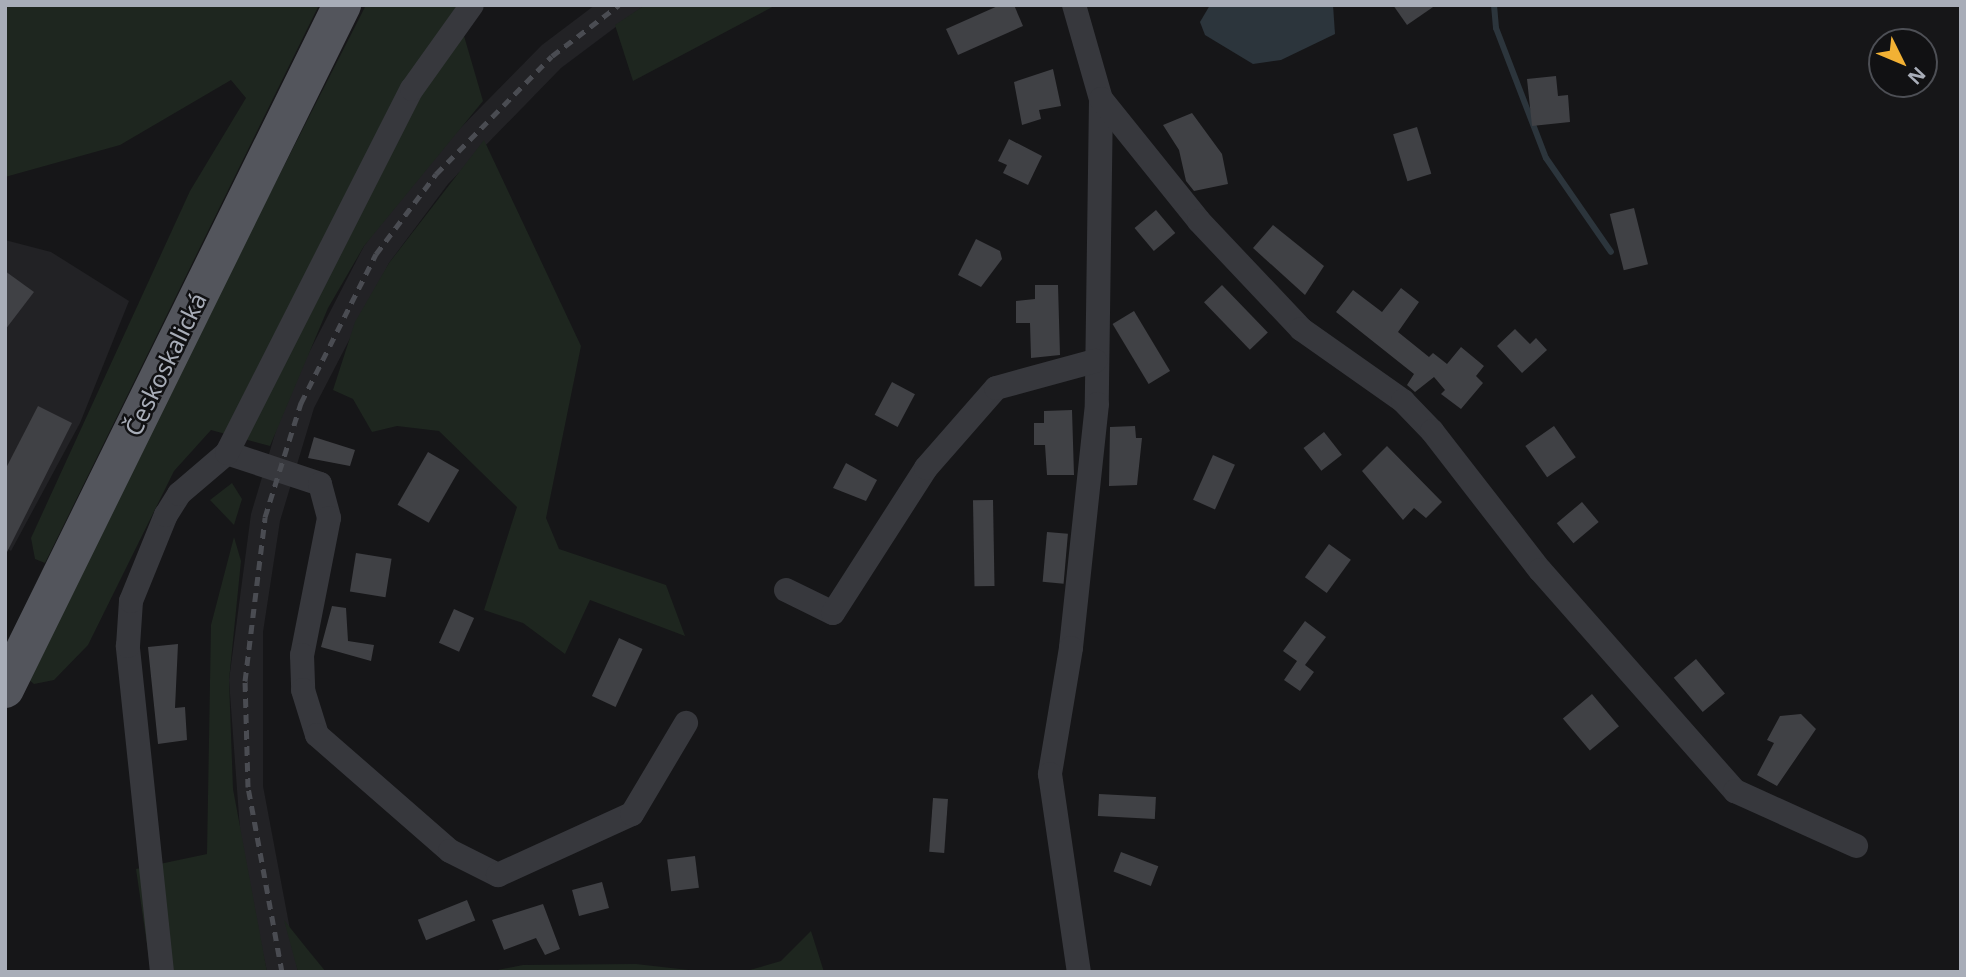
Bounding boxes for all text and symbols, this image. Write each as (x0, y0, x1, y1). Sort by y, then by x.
north arrow (1868, 28, 1938, 98)
text: N (1902, 61, 1932, 90)
street label: Českoskalická (118, 288, 212, 440)

